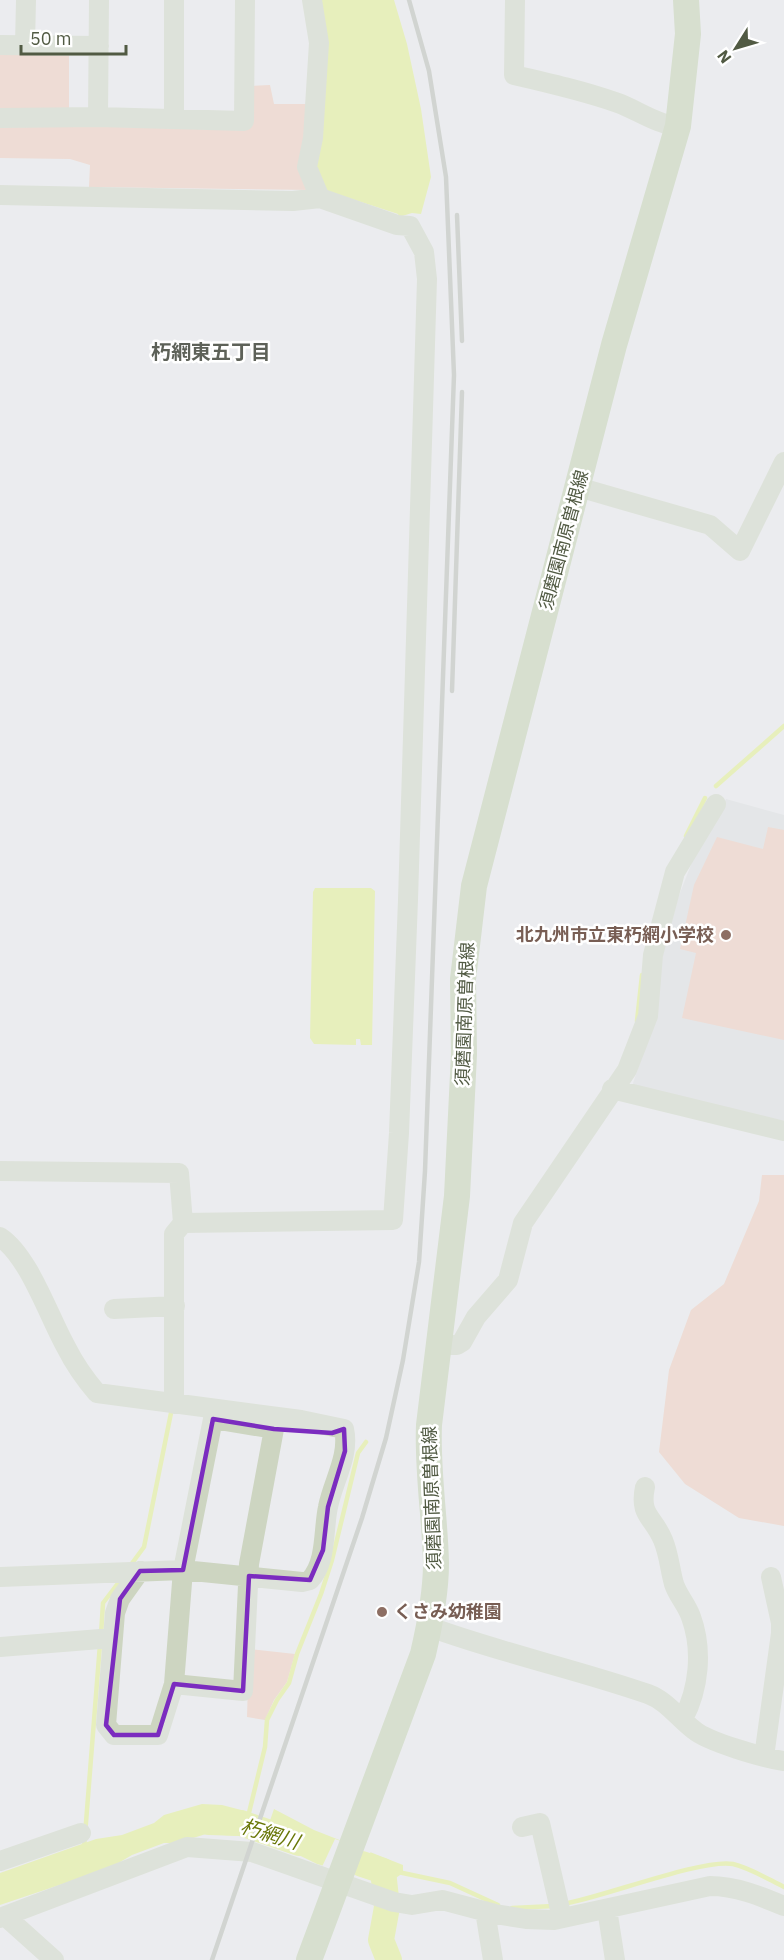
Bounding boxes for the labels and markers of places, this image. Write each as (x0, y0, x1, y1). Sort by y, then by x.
place label: 北九州市立東朽網小学校 (516, 923, 714, 946)
marker: 北九州市立東朽網小学校 (719, 928, 733, 942)
place label: くさみ幼稚園 (394, 1600, 502, 1623)
marker: くさみ幼稚園 (375, 1605, 389, 1619)

